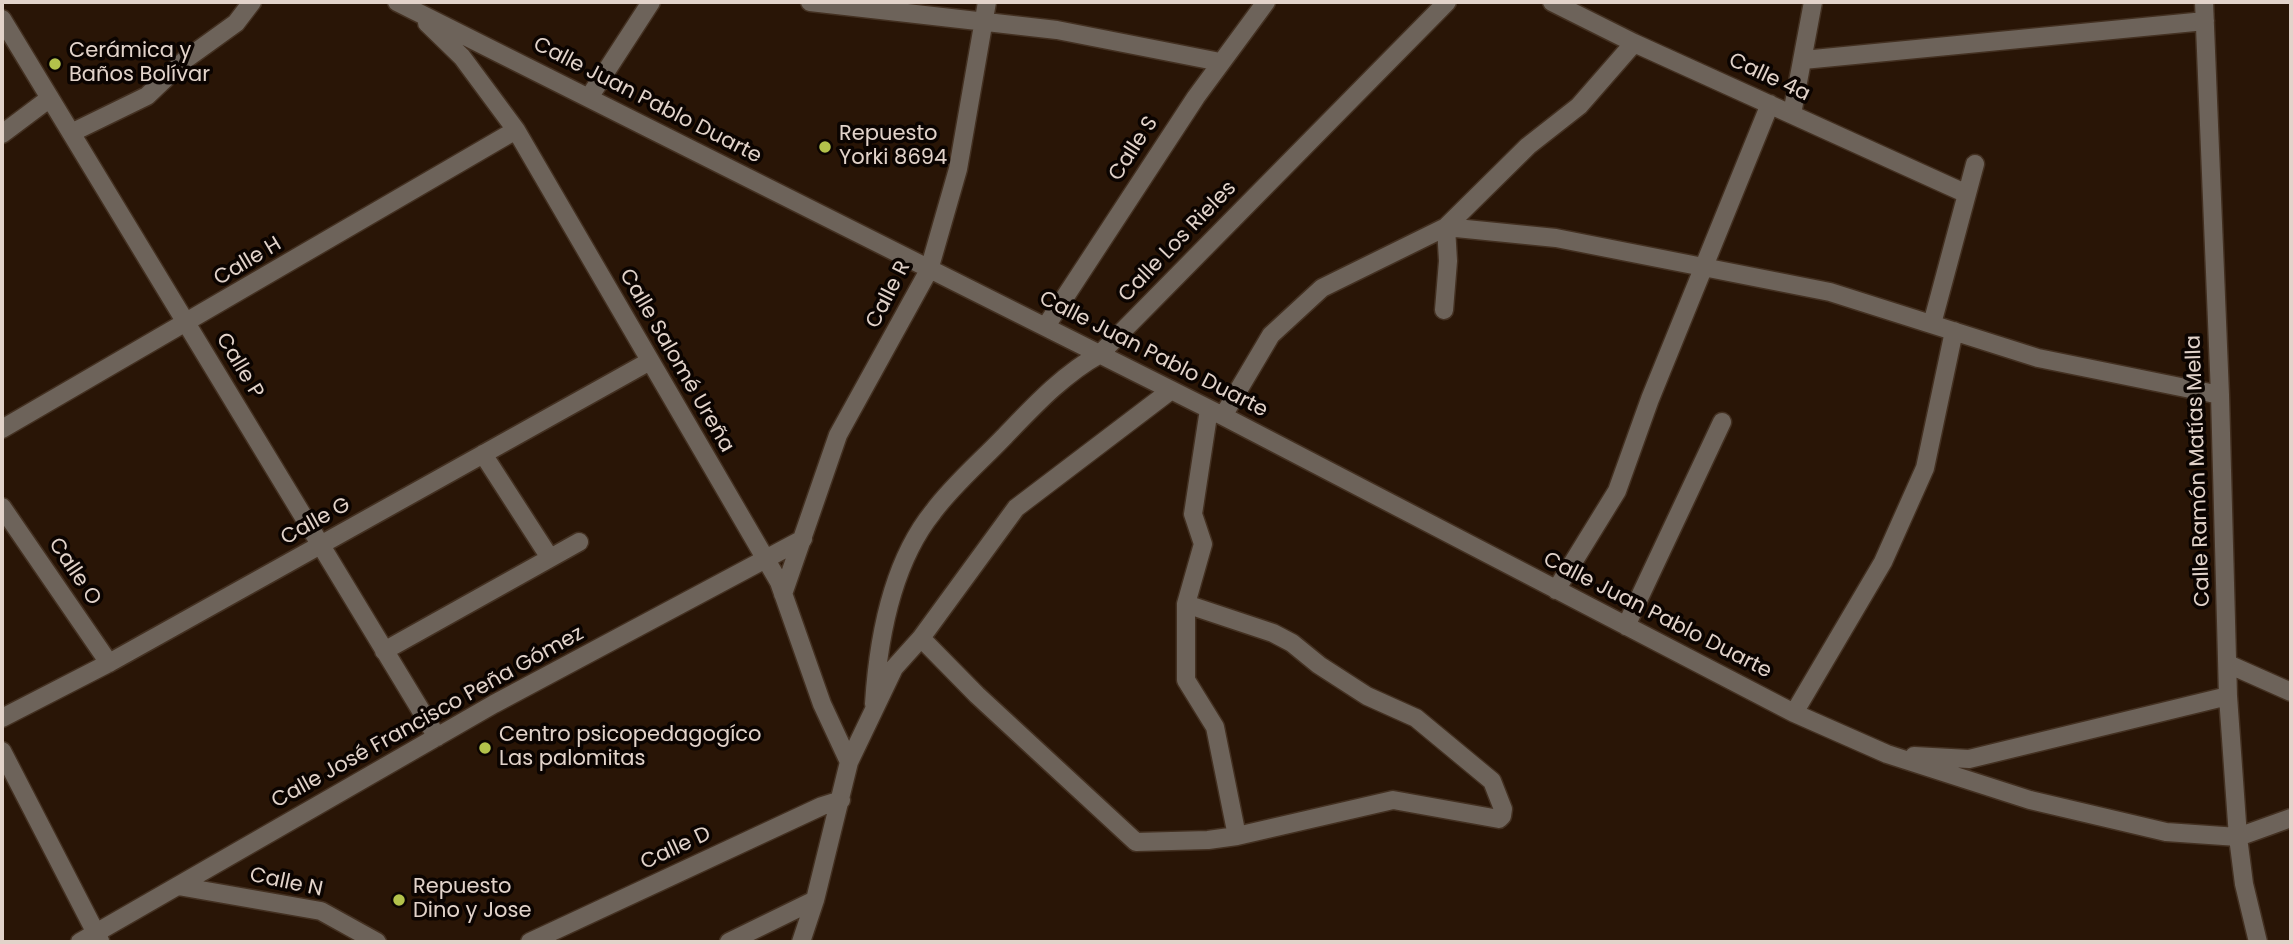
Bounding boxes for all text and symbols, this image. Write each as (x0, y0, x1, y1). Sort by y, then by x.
street label: Calle Juan Pablo Duarte (529, 32, 765, 170)
place label: Cerámica y Baños Bolívar (69, 39, 210, 89)
street label: Calle 4a (1724, 48, 1814, 108)
marker: Cerámica y Baños Bolívar (47, 56, 63, 72)
street label: Calle S (1104, 112, 1164, 186)
place label: Repuesto Yorki 8694 (839, 122, 947, 172)
marker: Repuesto Yorki 8694 (817, 139, 833, 155)
street label: Calle Los Rieles (1114, 176, 1242, 308)
street label: Calle H (210, 232, 286, 292)
street label: Calle R (861, 257, 917, 333)
street label: Calle Salomé Ureña (613, 265, 739, 457)
street label: Calle Juan Pablo Duarte (1035, 286, 1271, 424)
street label: Calle P (210, 329, 268, 403)
street label: Calle Ramón Matías Mella (2182, 335, 2216, 607)
street label: Calle G (277, 493, 355, 551)
street label: Calle O (42, 534, 106, 610)
street label: Calle Juan Pablo Duarte (1539, 547, 1775, 685)
street label: Calle José Francisco Peña Gómez (268, 621, 588, 815)
place label: Centro psicopedagogíco Las palomitas (499, 723, 761, 773)
marker: Centro psicopedagogíco Las palomitas (477, 740, 493, 756)
street label: Calle D (637, 822, 715, 876)
street label: Calle N (247, 863, 325, 903)
place label: Repuesto Dino y Jose (413, 875, 531, 925)
marker: Repuesto Dino y Jose (391, 892, 407, 908)

